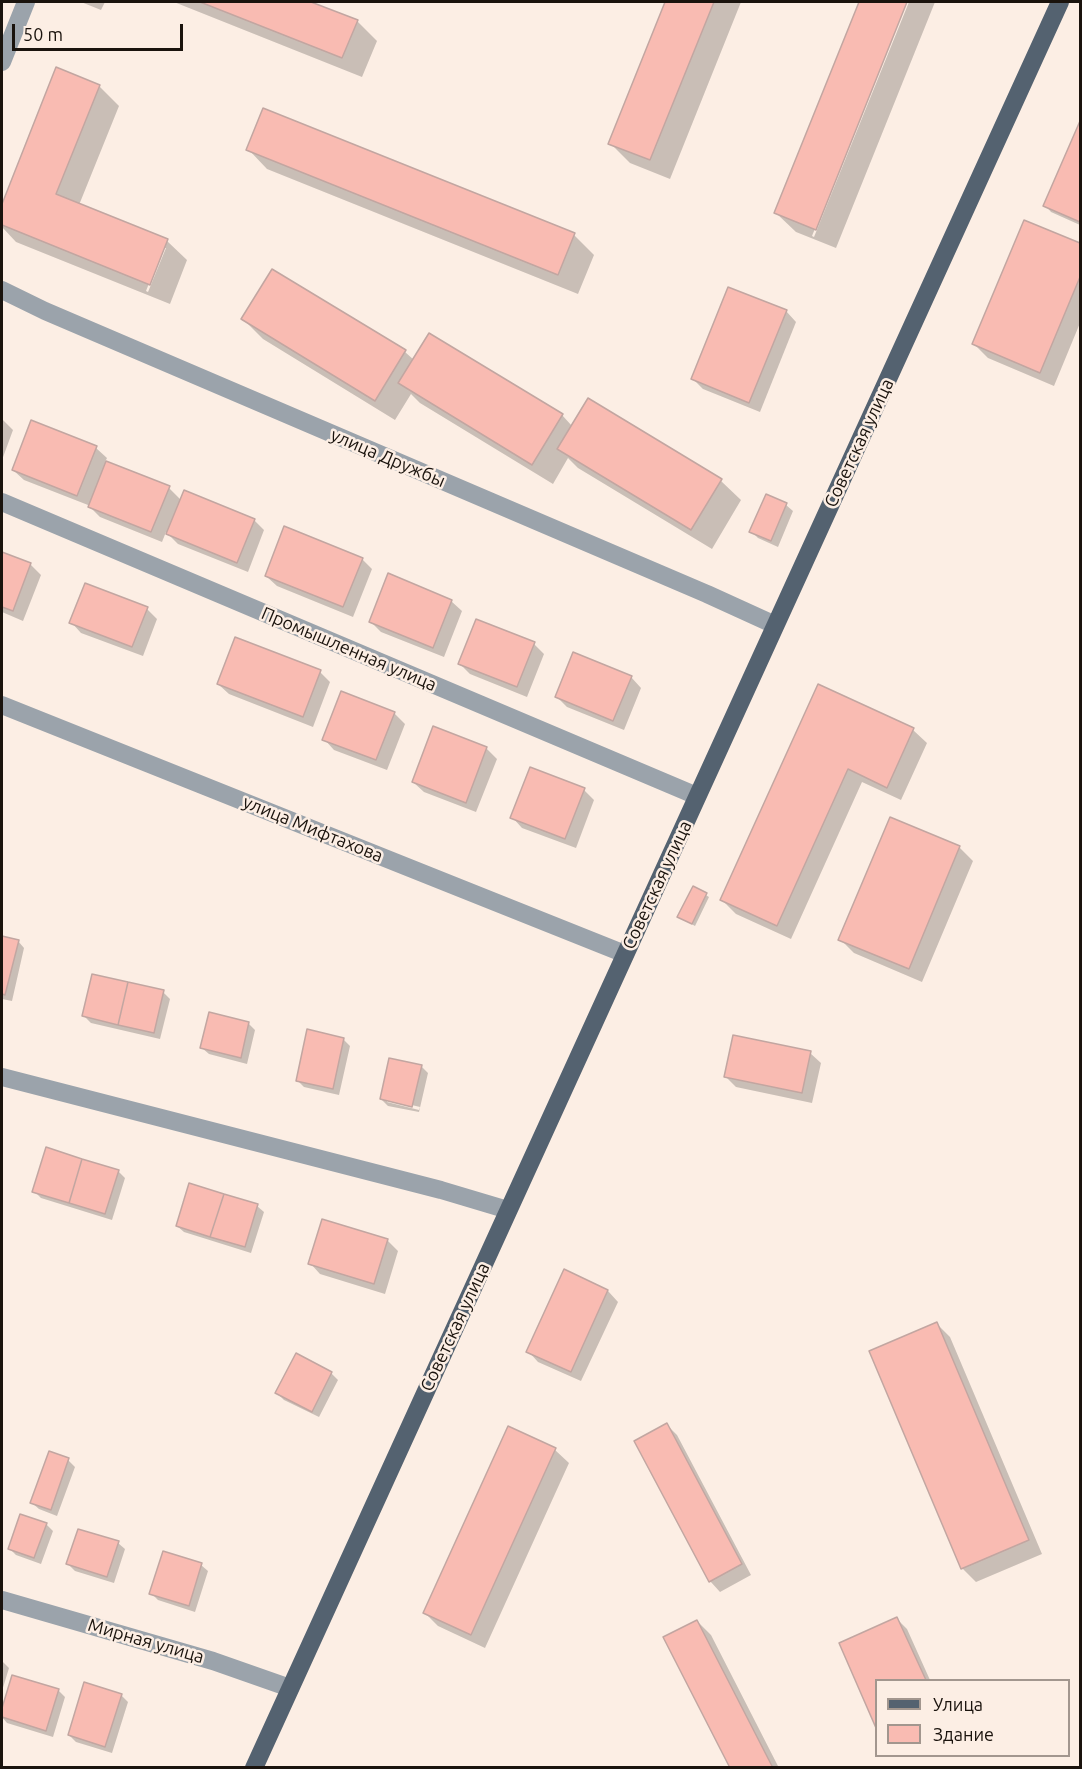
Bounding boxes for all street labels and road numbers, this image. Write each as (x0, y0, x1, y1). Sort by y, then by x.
street label: Советская улица (820, 375, 898, 511)
street label: улица Дружбы (327, 424, 449, 492)
street label: Промышленная улица (258, 602, 440, 696)
street label: улица Мифтахова (240, 791, 386, 867)
street label: Советская улица (618, 817, 696, 953)
street label: Советская улица (416, 1259, 494, 1395)
street label: Мирная улица (86, 1614, 206, 1668)

